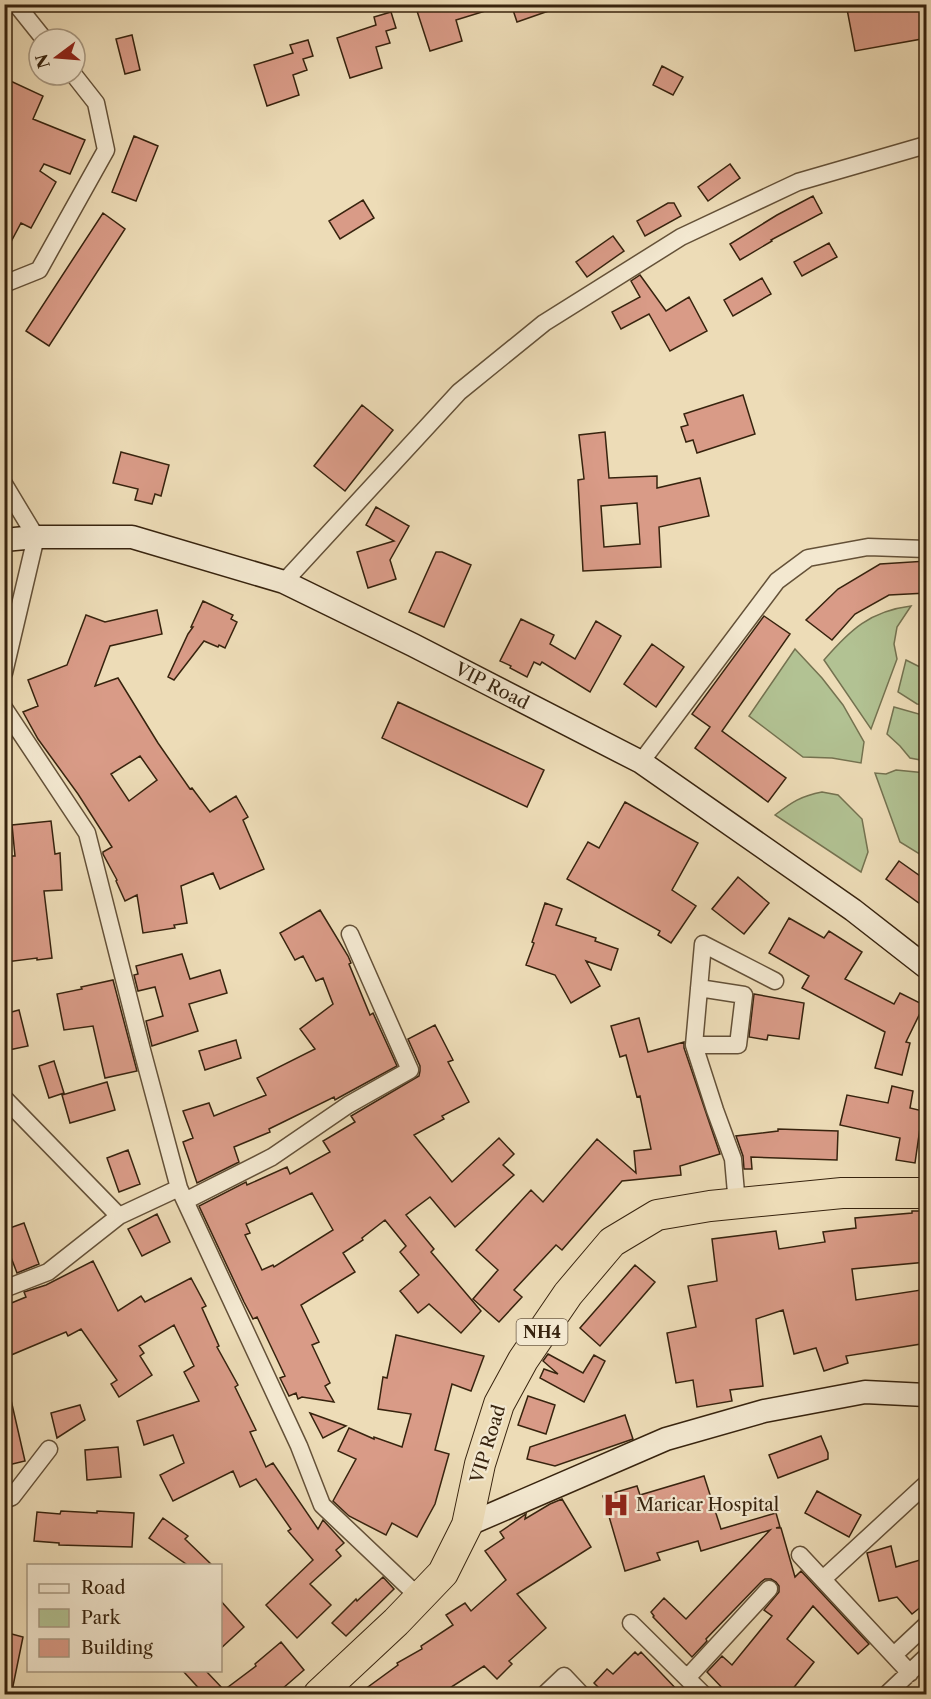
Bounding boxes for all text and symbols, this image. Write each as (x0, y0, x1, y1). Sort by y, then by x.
north arrow (27, 27, 87, 87)
text: N (31, 52, 54, 71)
street label: VIP Road (450, 657, 533, 714)
road number: NH4 (516, 1319, 568, 1345)
street label: VIP Road (465, 1402, 510, 1487)
hospital icon: Maricar Hospital (601, 1490, 631, 1520)
place label: Maricar Hospital (636, 1494, 779, 1516)
legend (27, 1564, 222, 1672)
text: Road (81, 1577, 126, 1599)
text: Park (81, 1607, 122, 1629)
text: Building (81, 1637, 153, 1659)

